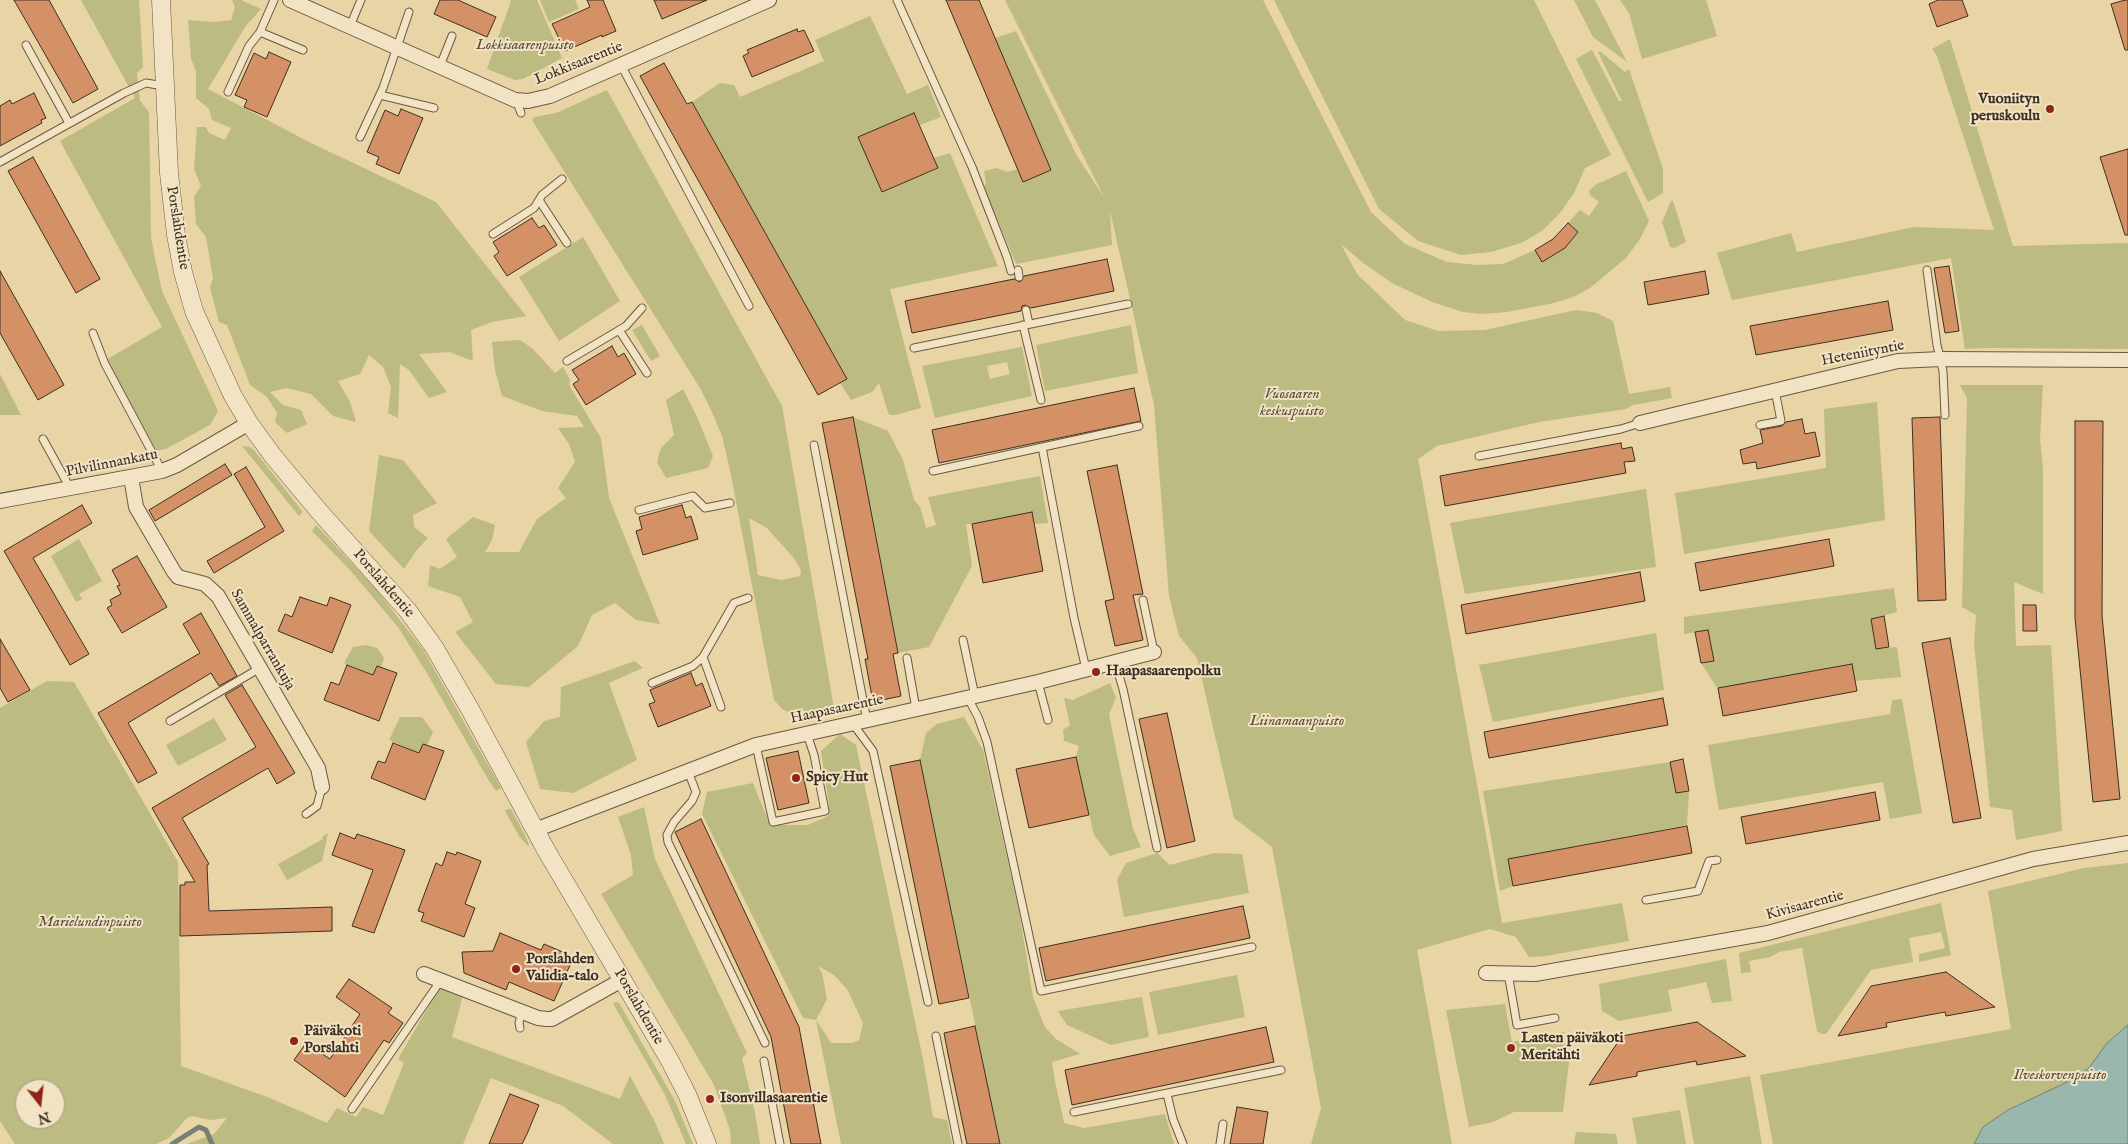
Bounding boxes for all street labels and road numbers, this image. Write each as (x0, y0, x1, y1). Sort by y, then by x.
street label: Lokkisaarentie (532, 38, 626, 90)
street label: Porslahdentie (161, 185, 193, 271)
street label: Heteniityntie (1820, 337, 1906, 371)
street label: Pilvilinnankatu (64, 446, 160, 482)
street label: Porslahdentie (348, 546, 418, 622)
street label: Sammalparrankuja (226, 586, 298, 694)
street label: Haapasaarentie (789, 691, 885, 729)
street label: Kivisaarentie (1764, 887, 1846, 925)
street label: Porslahdentie (609, 966, 667, 1048)

